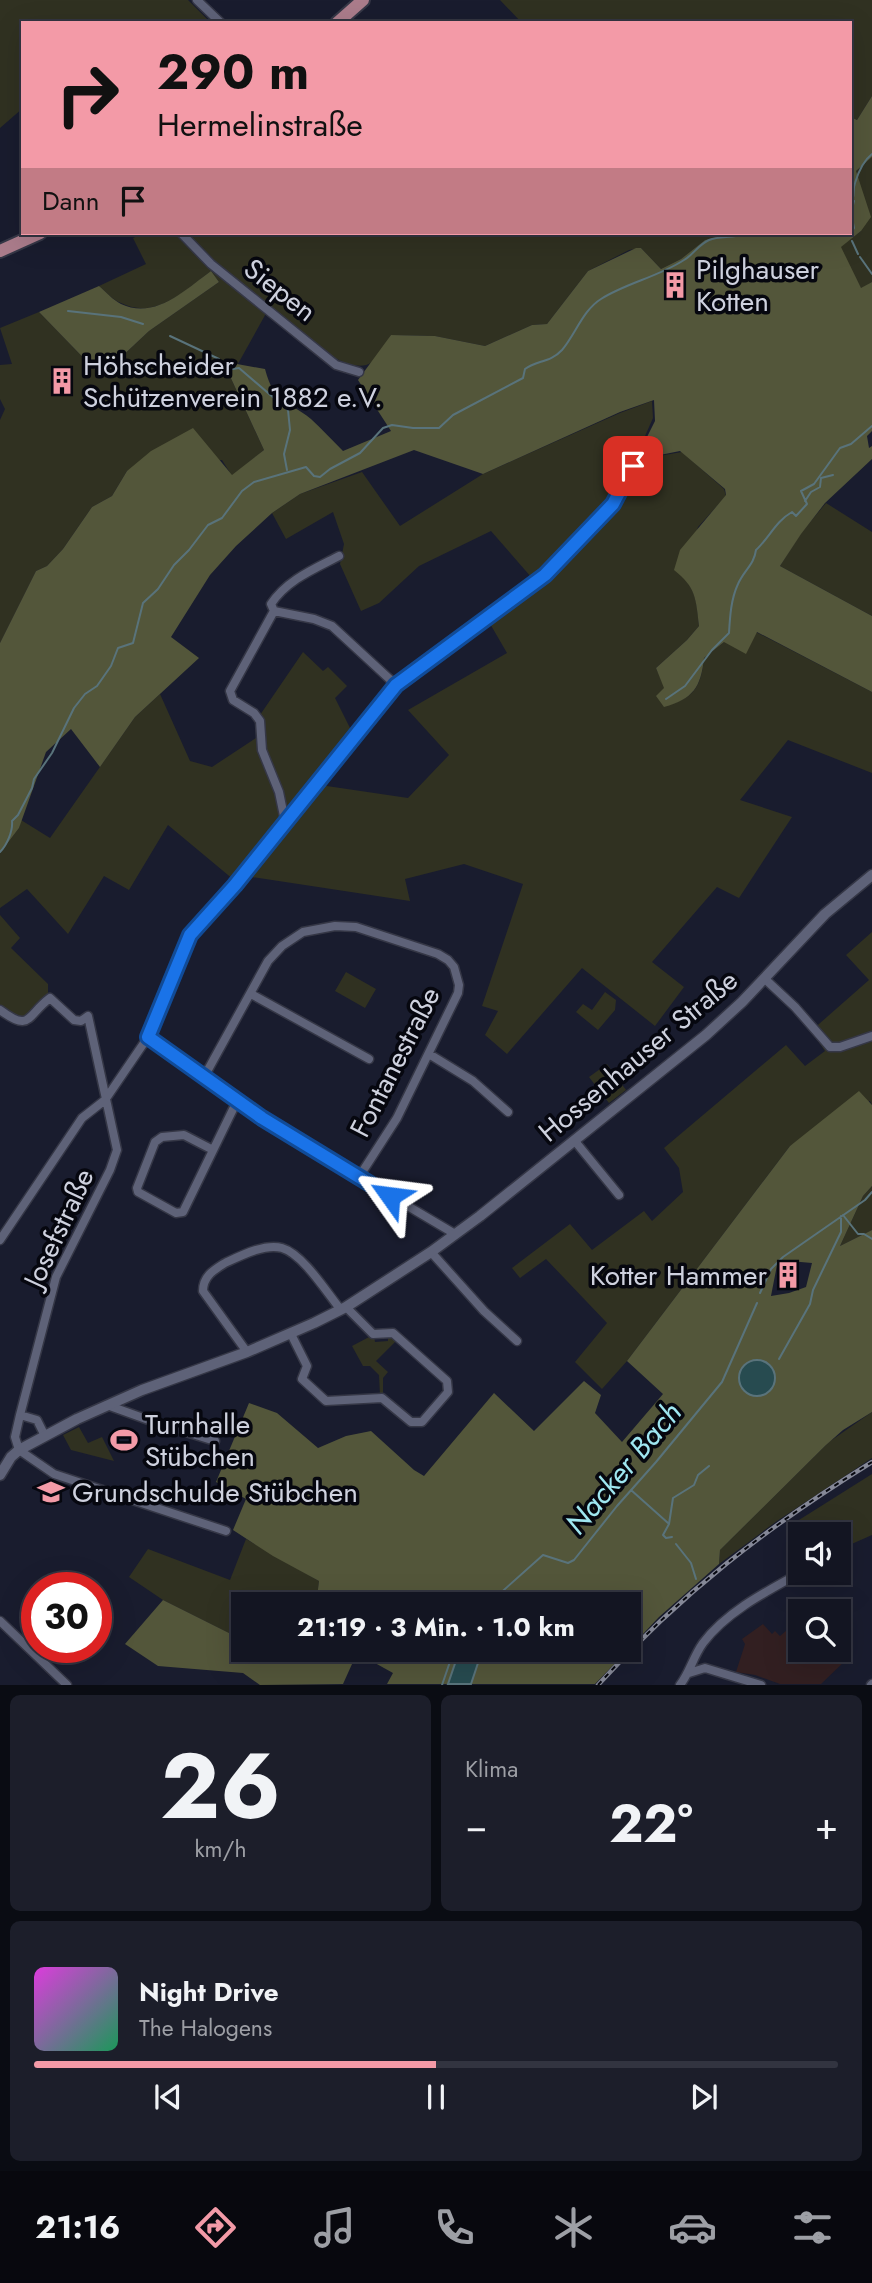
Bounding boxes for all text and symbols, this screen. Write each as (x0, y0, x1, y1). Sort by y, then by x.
text: 290 m (157, 37, 309, 107)
icon: right (42, 49, 133, 140)
text: Hermelinstraße (157, 102, 363, 148)
text: Dann (42, 182, 100, 220)
icon: arrive (114, 182, 152, 220)
street label: Siepen (235, 249, 325, 331)
place label: Pilghauser Kotten (696, 249, 820, 322)
building icon: Pilghauser Kotten (660, 270, 690, 300)
place label: Höhscheider Schützenverein 1882 e.V. (83, 345, 383, 418)
building icon: Höhscheider Schützenverein 1882 e.V. (47, 366, 77, 396)
pin (603, 436, 663, 496)
icon: arrive (614, 447, 652, 485)
street label: Hossenhauser Straße (529, 960, 747, 1152)
street label: Fontanestraße (340, 980, 450, 1144)
position arrow (353, 1159, 427, 1233)
street label: Josefstraße (12, 1162, 104, 1298)
place label: Kotter Hammer (590, 1255, 767, 1296)
building icon: Kotter Hammer (773, 1260, 803, 1290)
water label: Nacker Bach (555, 1392, 691, 1544)
place label: Turnhalle Stübchen (145, 1404, 255, 1477)
sports icon: Turnhalle Stübchen (109, 1425, 139, 1455)
place label: Grundschulde Stübchen (72, 1472, 358, 1513)
school or university icon: Grundschulde Stübchen (36, 1477, 66, 1507)
map controls (788, 1522, 851, 1662)
button: sound (788, 1522, 851, 1585)
speed limit sign: 30 (21, 1572, 112, 1663)
button: search (788, 1599, 851, 1662)
text: 21:19 · 3 Min. · 1.0 km (297, 1608, 575, 1646)
text: 26 (160, 1721, 281, 1852)
text: Klima (465, 1752, 518, 1786)
text: 22° (609, 1786, 693, 1862)
text: − (465, 1798, 487, 1853)
text: + (815, 1798, 838, 1853)
text: km/h (195, 1832, 246, 1866)
text: Night Drive (139, 1973, 279, 2011)
text: The Halogens (139, 2011, 272, 2045)
icon: previous (149, 2078, 187, 2116)
icon: pause (417, 2078, 455, 2116)
icon: next (685, 2078, 723, 2116)
icon: directions (191, 2203, 240, 2252)
icon: music (310, 2203, 359, 2252)
icon: phone (430, 2203, 479, 2252)
icon: climate (549, 2203, 598, 2252)
icon: car (668, 2203, 717, 2252)
icon: filters (788, 2203, 837, 2252)
text: 21:16 (35, 2204, 120, 2250)

